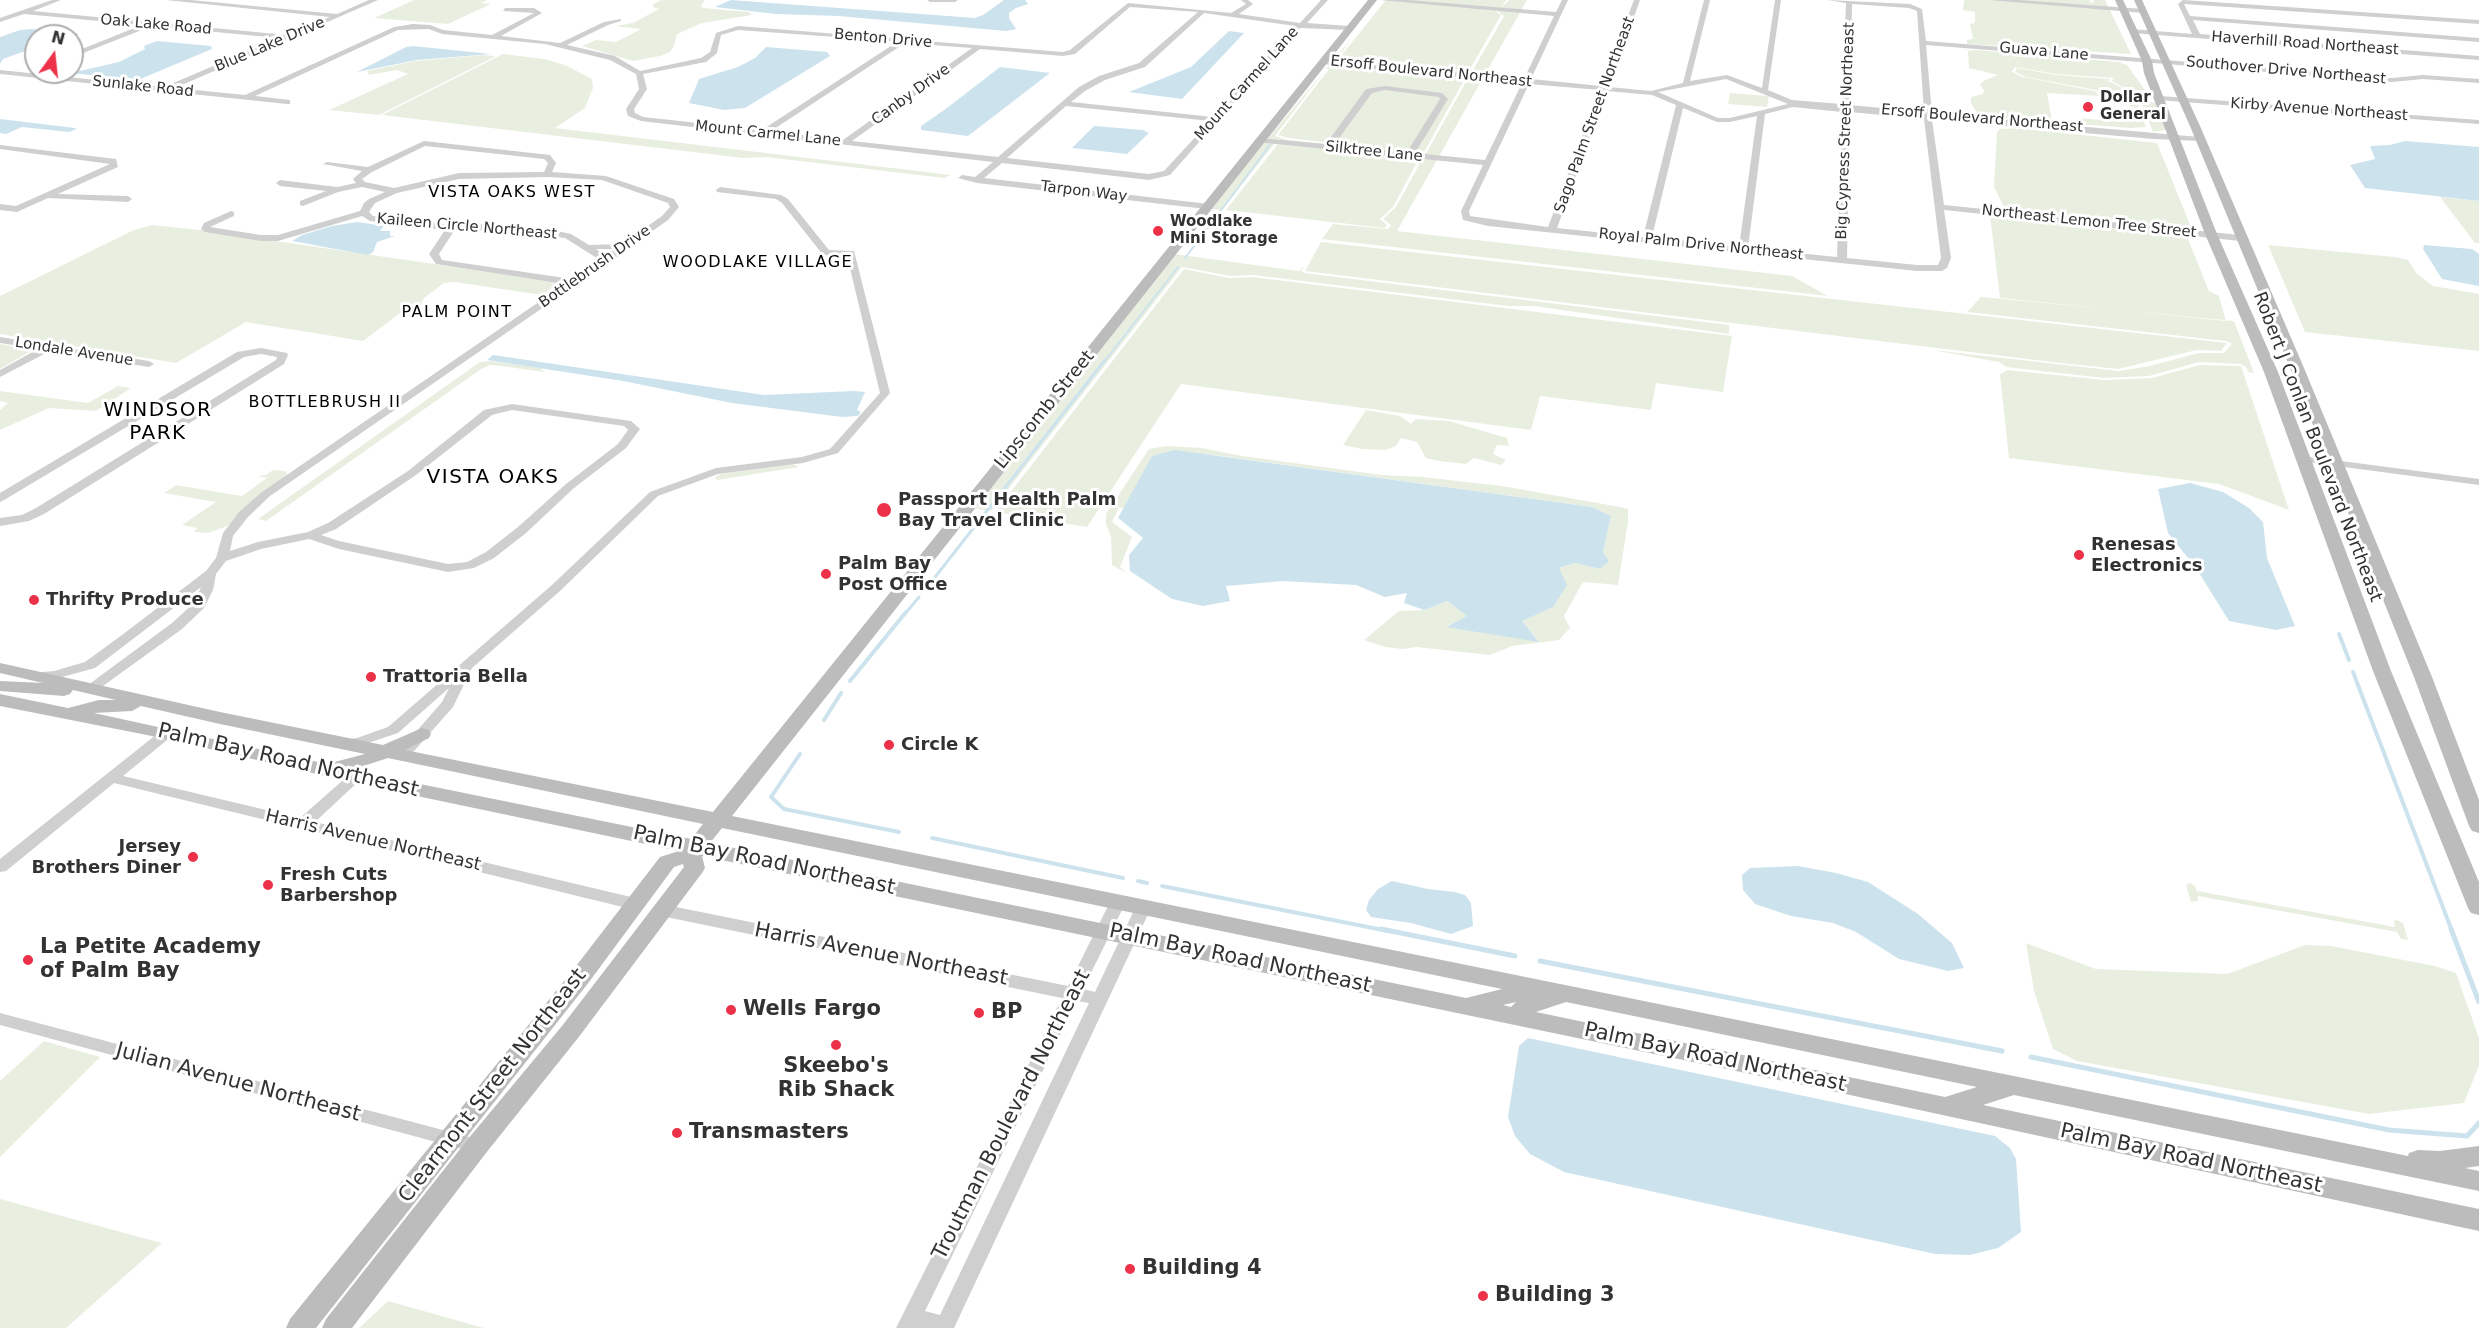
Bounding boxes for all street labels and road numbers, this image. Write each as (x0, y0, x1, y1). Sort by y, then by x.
street label: Oak Lake Road (100, 11, 212, 39)
street label: Blue Lake Drive (212, 14, 328, 76)
street label: Sago Palm Street Northeast (1551, 14, 1639, 216)
street label: Big Cypress Street Northeast (1833, 22, 1859, 240)
street label: Mount Carmel Lane (1191, 24, 1303, 144)
street label: Benton Drive (833, 26, 933, 52)
street label: Haverhill Road Northeast (2211, 28, 2399, 60)
street label: Guava Lane (1999, 39, 2089, 65)
street label: Ersoff Boulevard Northeast (1329, 52, 1533, 92)
street label: Southover Drive Northeast (2185, 53, 2387, 89)
street label: Canby Drive (868, 61, 954, 129)
street label: Sunlake Road (91, 73, 195, 101)
street label: Kirby Avenue Northeast (2230, 95, 2408, 125)
street label: Ersoff Boulevard Northeast (1880, 101, 2084, 137)
street label: Mount Carmel Lane (694, 117, 842, 151)
street label: Silktree Lane (1324, 138, 1424, 166)
street label: Tarpon Way (1040, 178, 1128, 206)
street label: Northeast Lemon Tree Street (1981, 202, 2197, 242)
street label: Kaileen Circle Northeast (376, 210, 558, 244)
street label: Bottlebrush Drive (536, 222, 654, 312)
street label: Royal Palm Drive Northeast (1598, 225, 1804, 265)
street label: Robert J Conlan Boulevard Northeast (2248, 289, 2386, 605)
street label: Londale Avenue (14, 334, 134, 370)
street label: Lipscomb Street (991, 346, 1099, 474)
street label: Palm Bay Road Northeast (155, 719, 421, 803)
street label: Harris Avenue Northeast (263, 806, 483, 876)
street label: Palm Bay Road Northeast (631, 821, 897, 901)
street label: Harris Avenue Northeast (752, 918, 1010, 992)
street label: Palm Bay Road Northeast (1107, 919, 1373, 999)
street label: Clearmont Street Northeast (394, 964, 592, 1208)
street label: Troutman Boulevard Northeast (928, 966, 1096, 1264)
street label: Palm Bay Road Northeast (1582, 1018, 1848, 1098)
street label: Julian Avenue Northeast (113, 1038, 363, 1128)
street label: Palm Bay Road Northeast (2058, 1119, 2324, 1199)

